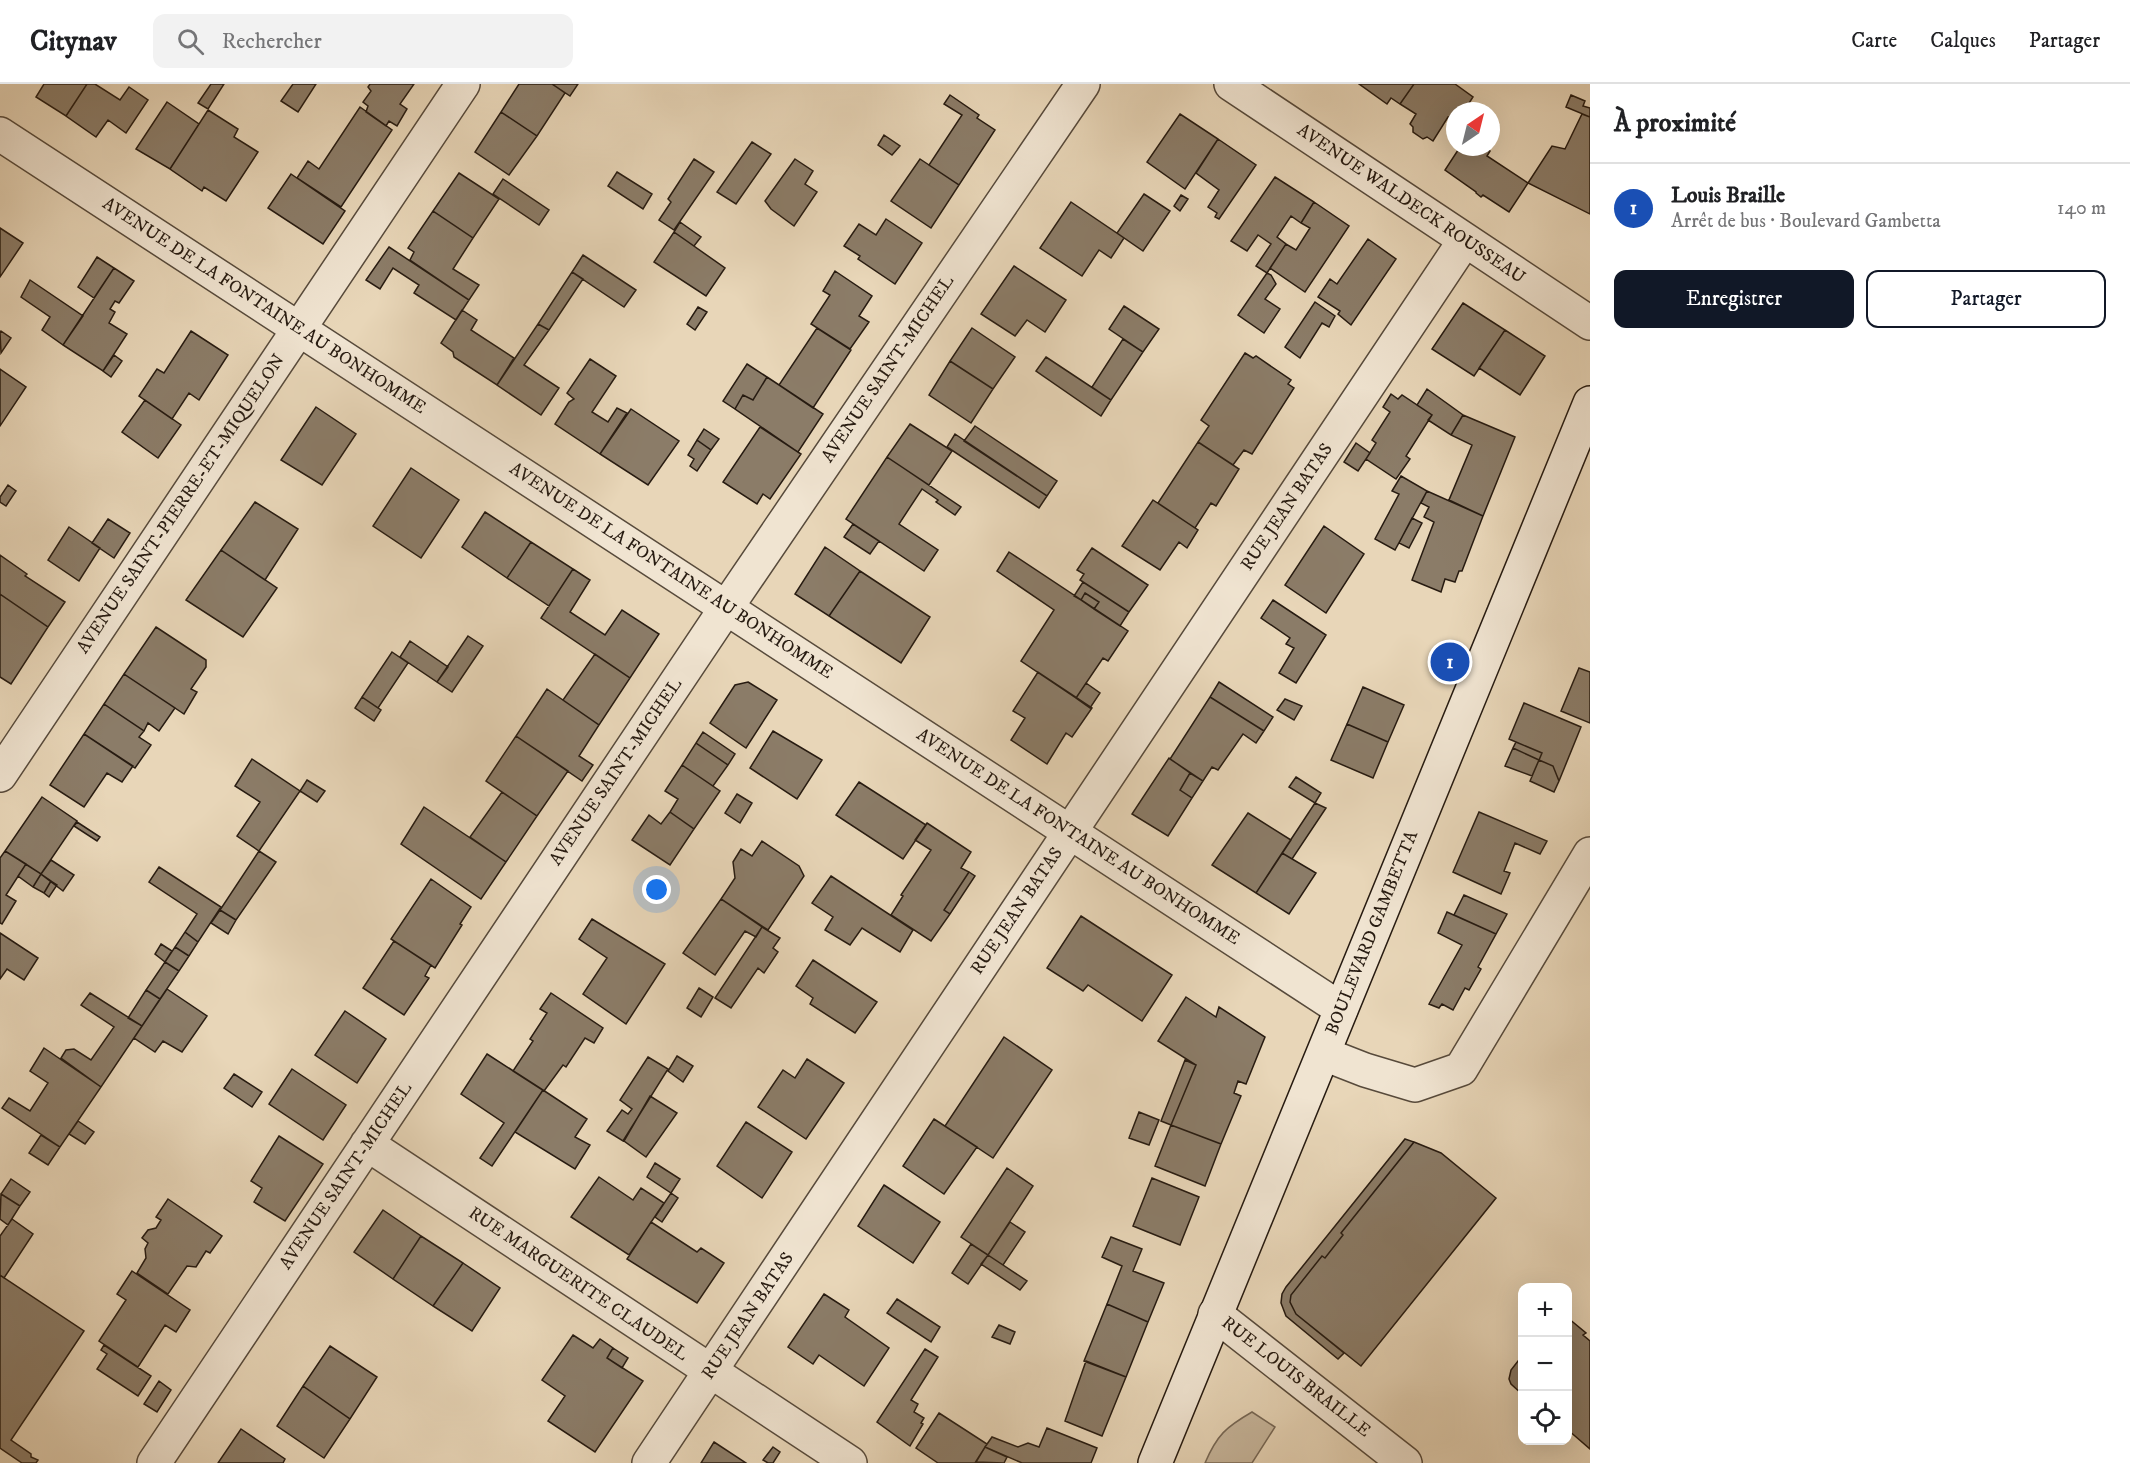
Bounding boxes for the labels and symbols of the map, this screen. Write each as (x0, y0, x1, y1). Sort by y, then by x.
north arrow (1446, 102, 1500, 156)
street label: AVENUE WALDECK ROUSSEAU (1293, 119, 1529, 289)
street label: AVENUE DE LA FONTAINE AU BONHOMME (98, 193, 430, 419)
street label: AVENUE SAINT-MICHEL (817, 271, 959, 467)
street label: AVENUE SAINT-PIERRE-ET-MIQUELON (72, 350, 290, 658)
street label: RUE JEAN BATAS (1236, 439, 1338, 575)
street label: AVENUE DE LA FONTAINE AU BONHOMME (505, 458, 837, 684)
pin: 1 (1430, 640, 1470, 684)
street label: AVENUE SAINT-MICHEL (545, 674, 687, 870)
street label: AVENUE DE LA FONTAINE AU BONHOMME (912, 724, 1244, 950)
street label: BOULEVARD GAMBETTA (1321, 827, 1423, 1038)
street label: RUE JEAN BATAS (966, 843, 1068, 979)
your location (642, 875, 671, 904)
street label: AVENUE SAINT-MICHEL (275, 1078, 417, 1274)
street label: RUE MARGUERITE CLAUDEL (464, 1202, 692, 1366)
street label: RUE JEAN BATAS (697, 1248, 799, 1384)
street label: RUE LOUIS BRAILLE (1217, 1312, 1375, 1442)

